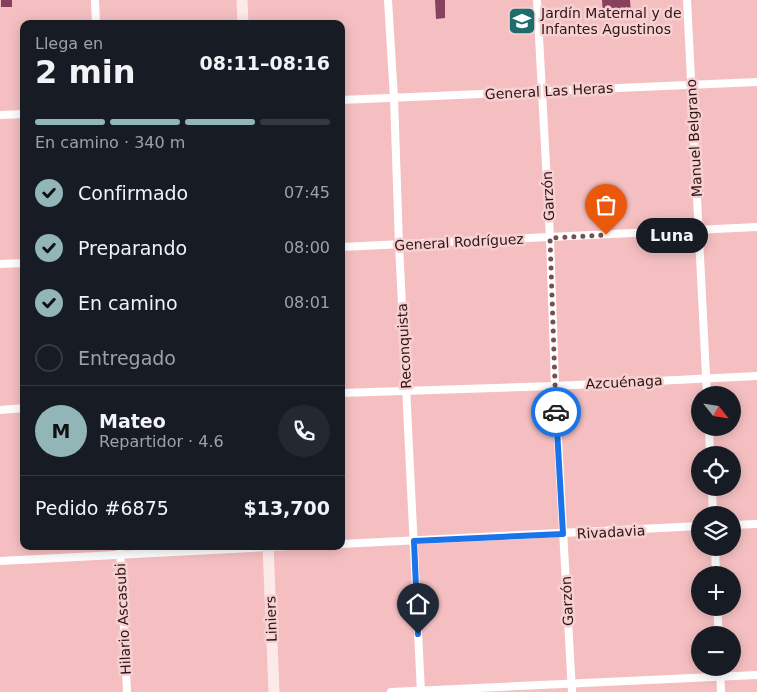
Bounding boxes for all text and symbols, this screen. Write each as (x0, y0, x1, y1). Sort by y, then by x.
place label: Jardín Maternal y de Infantes Agustinos (540, 5, 682, 37)
school or university icon: Jardín Maternal y de Infantes Agustinos (507, 6, 537, 36)
text: Llega en (35, 34, 103, 53)
text: 08:11–08:16 (200, 52, 330, 74)
text: 2 min (35, 53, 136, 91)
street label: Manuel Belgrano (683, 79, 705, 197)
street label: General Las Heras (484, 80, 614, 102)
text: En camino · 340 m (35, 133, 185, 152)
street label: Garzón (539, 171, 557, 221)
icon: check (35, 179, 63, 207)
text: Confirmado (78, 182, 188, 204)
text: 07:45 (284, 183, 330, 202)
pin (585, 184, 627, 235)
icon: bag (592, 191, 620, 219)
callout: Luna (636, 218, 708, 252)
text: Luna (650, 226, 694, 245)
street label: General Rodríguez (394, 231, 524, 253)
icon: check (35, 234, 63, 262)
text: Preparando (78, 237, 187, 259)
text: 08:00 (284, 238, 330, 257)
icon: check (35, 289, 63, 317)
text: En camino (78, 292, 178, 314)
text: 08:01 (284, 293, 330, 312)
street label: Reconquista (394, 303, 414, 389)
text: Entregado (78, 347, 176, 369)
street label: Azcuénaga (585, 372, 663, 392)
north arrow (691, 386, 741, 436)
map controls (691, 386, 741, 676)
courier (531, 387, 581, 437)
icon: car (542, 398, 570, 426)
button: phone (278, 405, 330, 457)
text: Mateo (99, 410, 166, 432)
text: M (52, 420, 70, 442)
text: Repartidor · 4.6 (99, 432, 224, 451)
button: locate (691, 446, 741, 496)
text: Pedido #6875 (35, 497, 169, 519)
text: $13,700 (243, 497, 330, 519)
button: layers (691, 506, 741, 556)
street label: Rivadavia (576, 522, 646, 542)
street label: Hilario Ascasubi (112, 563, 134, 675)
button: + (691, 566, 741, 616)
street label: Garzón (558, 576, 576, 626)
pin (397, 583, 439, 634)
icon: home (404, 590, 432, 618)
street label: Liniers (262, 596, 280, 642)
button: − (691, 626, 741, 676)

